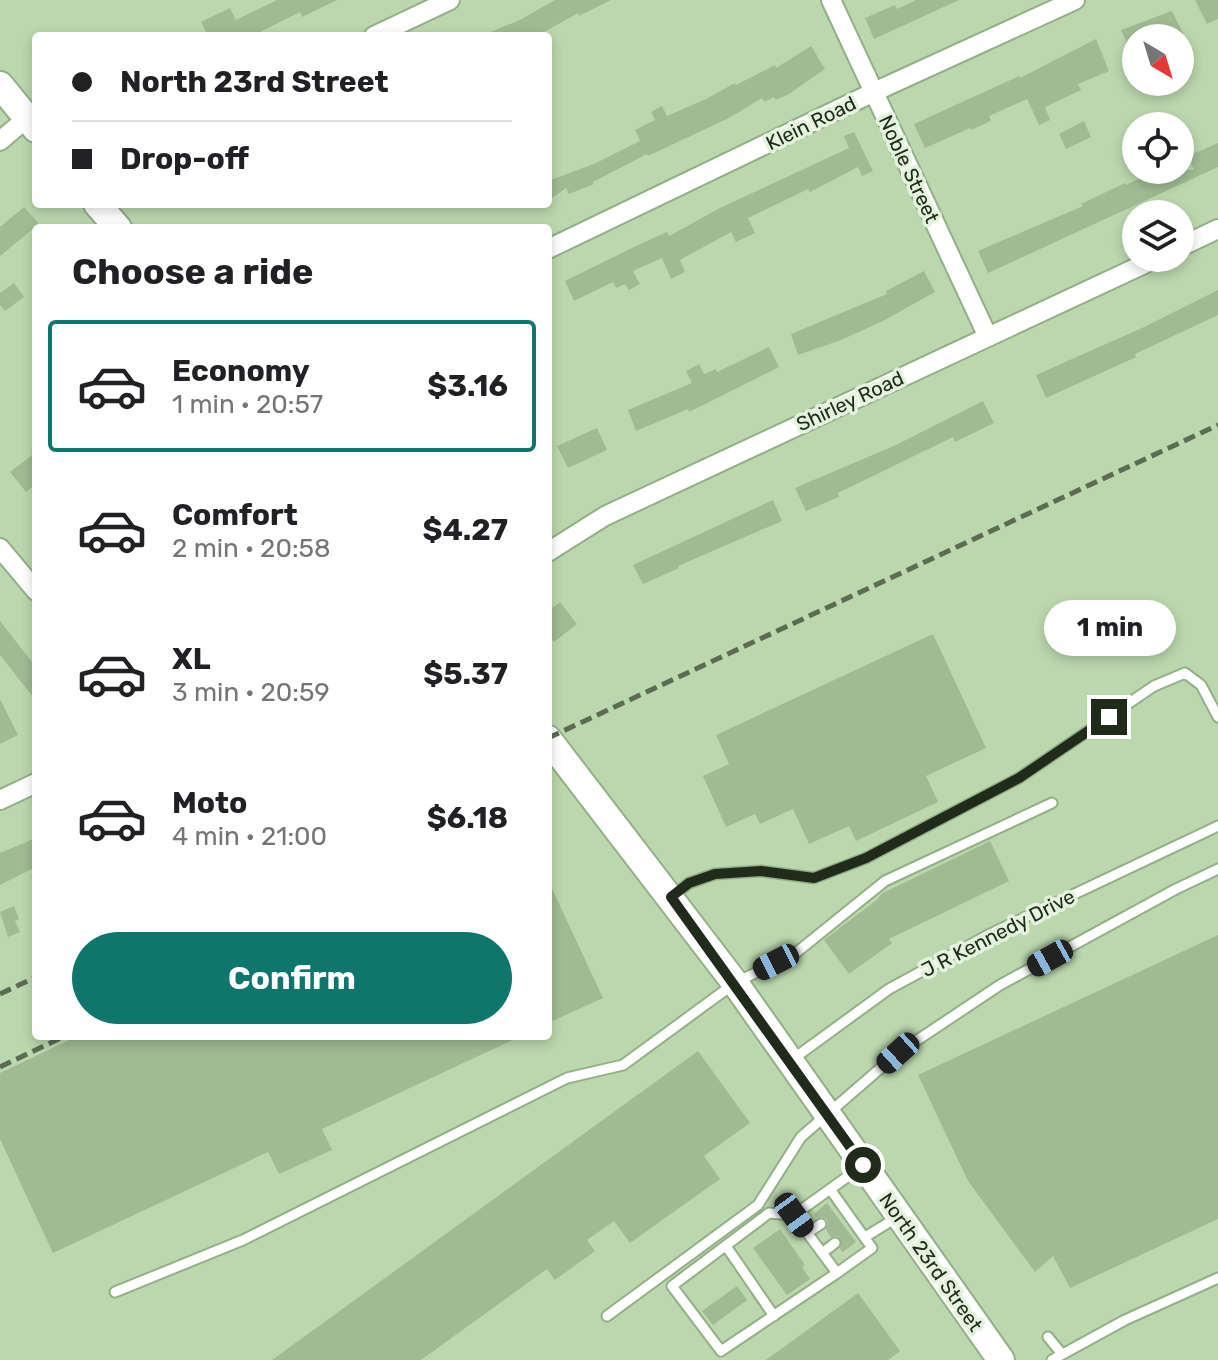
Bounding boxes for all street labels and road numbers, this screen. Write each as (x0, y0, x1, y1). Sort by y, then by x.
street label: Klein Road (762, 91, 860, 155)
street label: Noble Street (874, 111, 944, 227)
street label: Shirley Road (793, 366, 907, 436)
street label: J R Kennedy Drive (917, 884, 1079, 982)
street label: North 23rd Street (874, 1188, 988, 1336)

